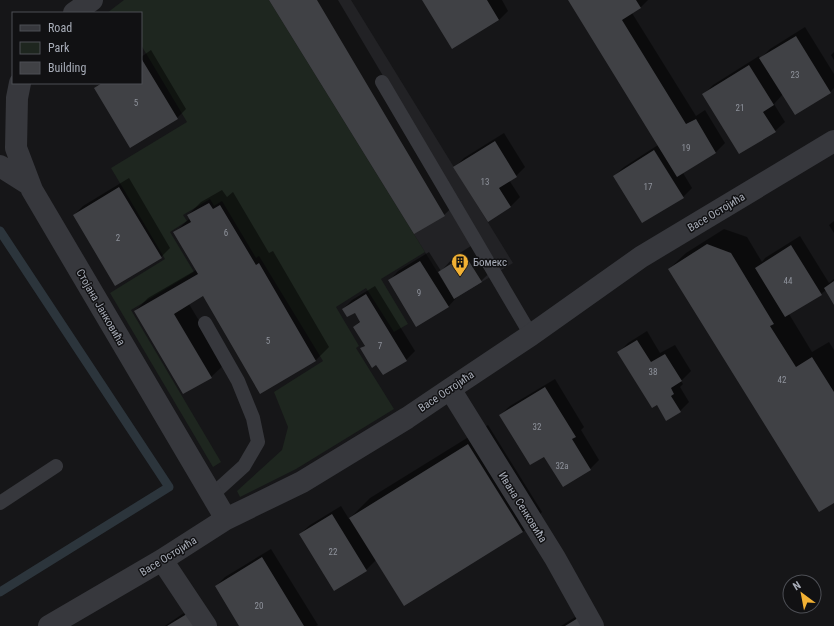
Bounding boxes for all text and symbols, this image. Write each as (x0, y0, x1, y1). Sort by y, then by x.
legend (12, 12, 142, 84)
text: Road (48, 21, 72, 35)
text: Park (48, 41, 70, 55)
text: Building (48, 61, 86, 75)
house number: 23 (791, 70, 799, 80)
house number: 5 (134, 98, 139, 108)
house number: 21 (736, 103, 744, 113)
house number: 19 (682, 143, 690, 153)
house number: 13 (481, 177, 489, 187)
house number: 17 (644, 182, 653, 192)
street label: Васе Остојића (685, 190, 747, 235)
house number: 6 (224, 228, 228, 238)
house number: 2 (116, 233, 121, 243)
building icon: Бомекс (450, 252, 470, 277)
place label: Бомекс (473, 256, 507, 269)
street label: Стојана Јанковића (73, 267, 128, 348)
house number: 44 (784, 276, 793, 286)
house number: 9 (417, 288, 421, 298)
house number: 5 (266, 336, 271, 346)
house number: 7 (378, 341, 383, 351)
house number: 38 (649, 367, 657, 377)
street label: Васе Остојића (416, 368, 477, 415)
house number: 42 (778, 375, 787, 385)
house number: 32 (533, 422, 542, 432)
house number: 32a (555, 461, 569, 471)
street label: Ивана Сенковића (496, 470, 549, 545)
street label: Васе Остојића (137, 534, 199, 579)
house number: 22 (329, 547, 338, 557)
north arrow (782, 574, 822, 614)
text: N (791, 579, 803, 593)
house number: 20 (255, 601, 263, 611)

